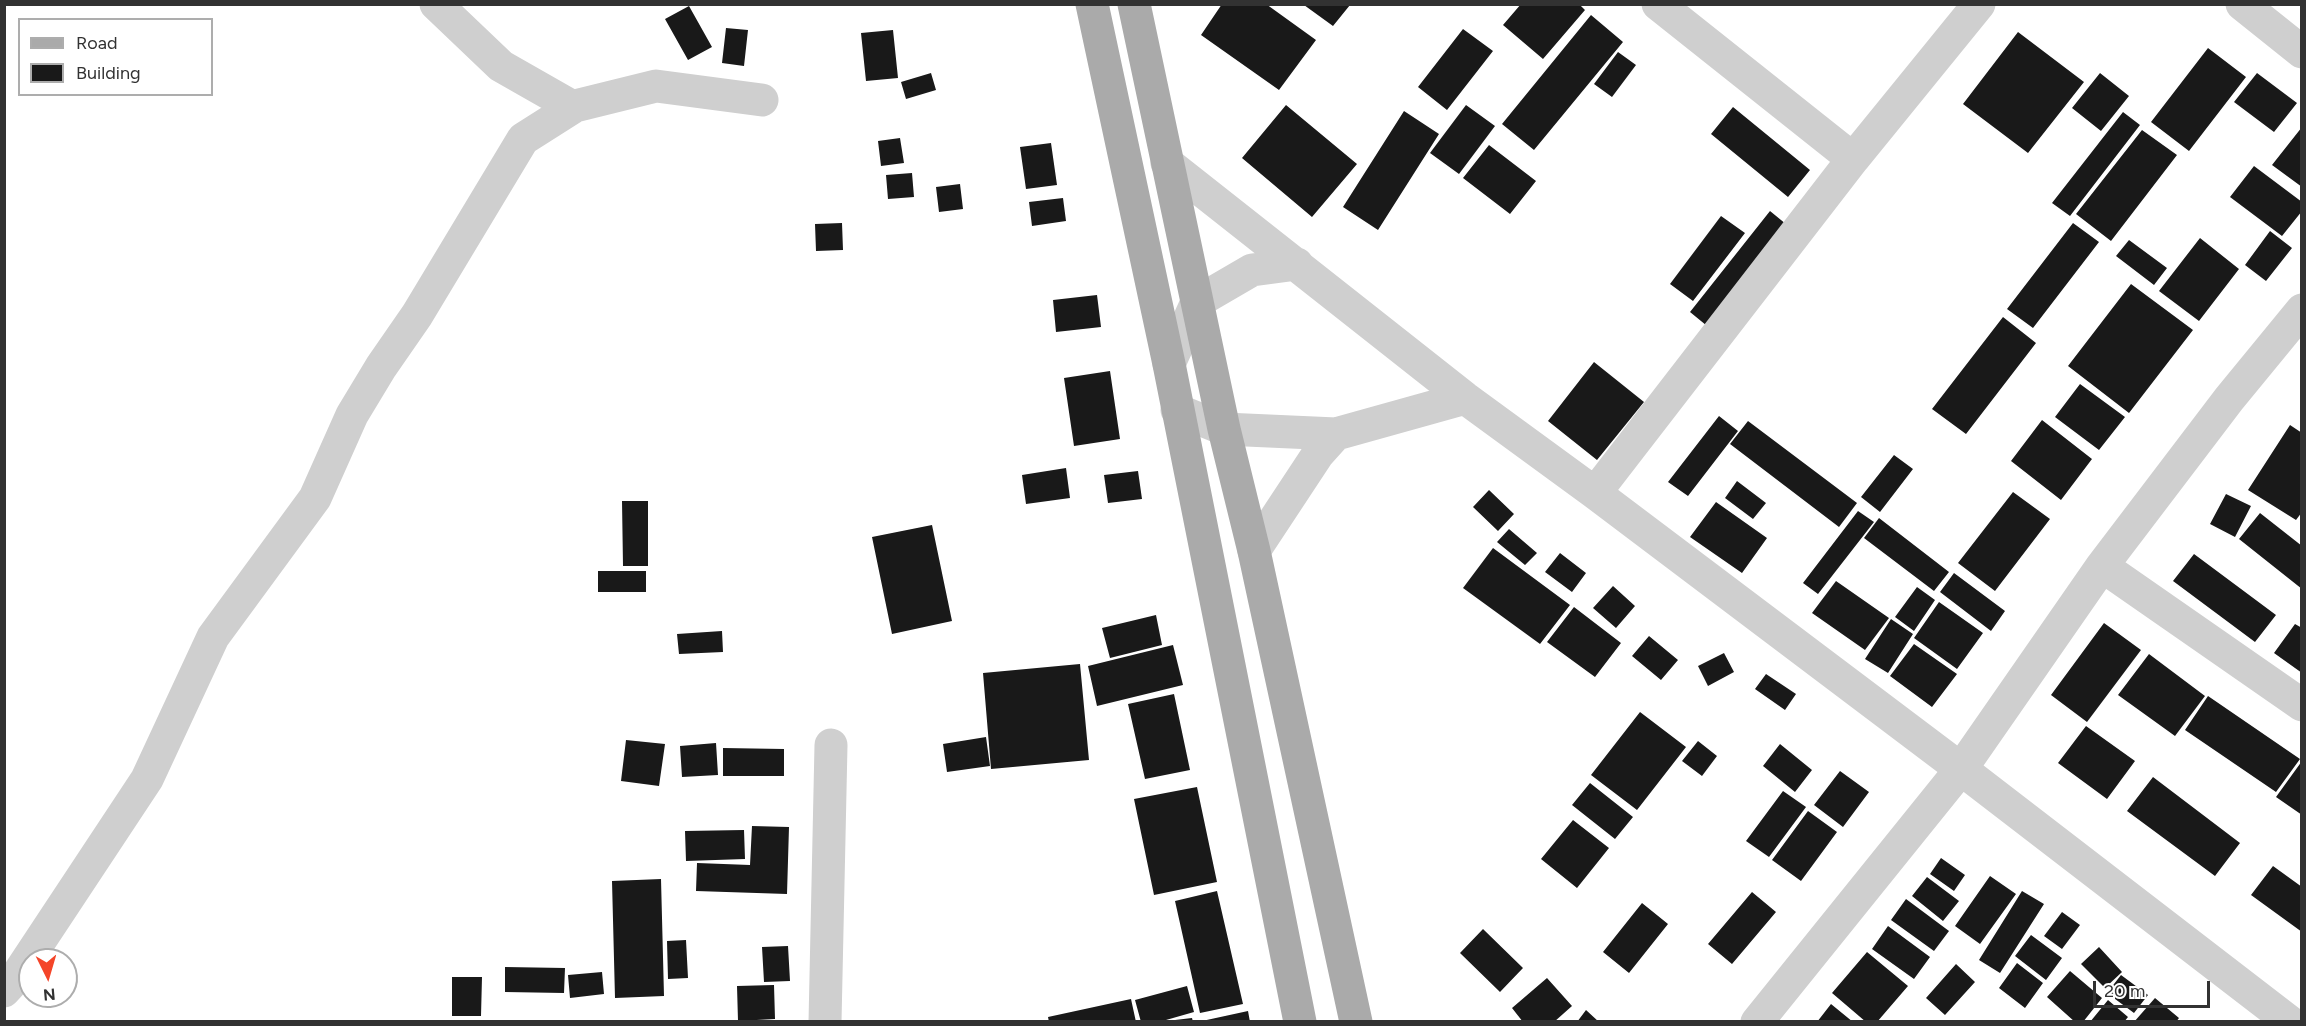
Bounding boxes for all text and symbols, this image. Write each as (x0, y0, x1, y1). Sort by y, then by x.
legend (18, 18, 213, 96)
text: Road (76, 32, 117, 54)
text: Building (76, 62, 141, 84)
north arrow (18, 948, 78, 1008)
scale bar (2096, 969, 2213, 1007)
text: 20 m (2104, 980, 2145, 1002)
text: N (42, 984, 56, 1004)

